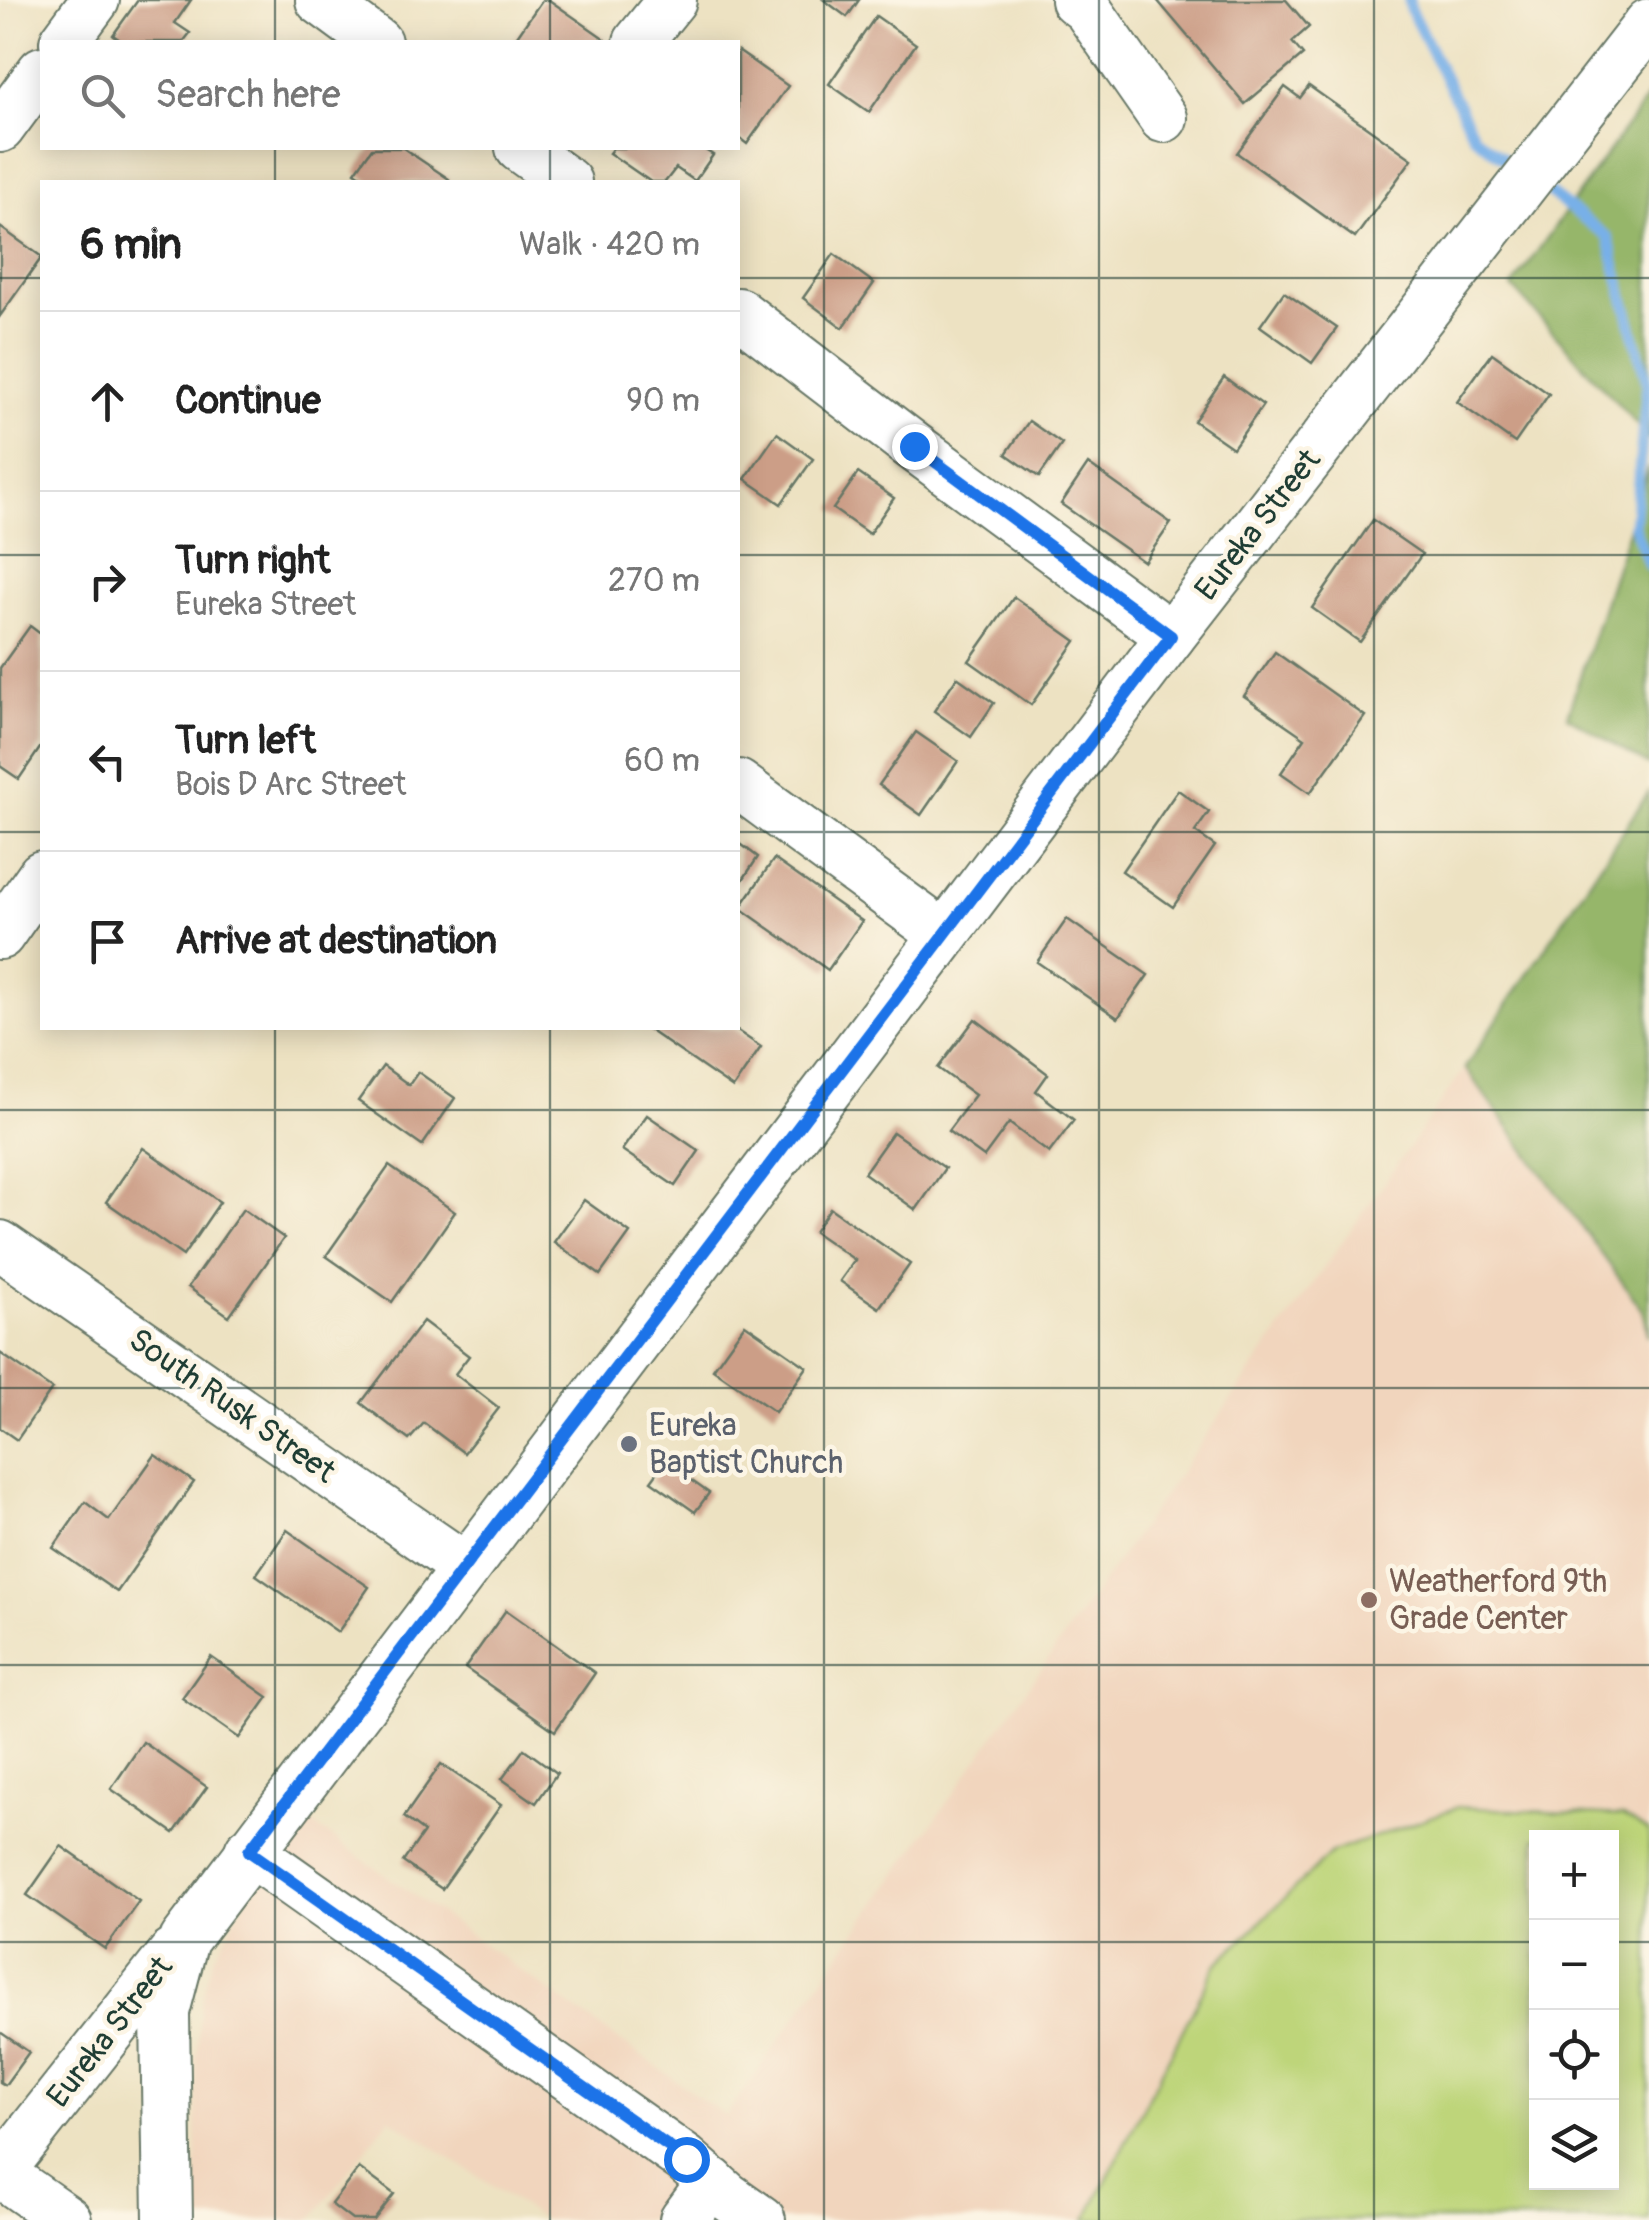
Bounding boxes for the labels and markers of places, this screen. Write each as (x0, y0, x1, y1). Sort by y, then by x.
place label: Eureka Baptist Church (649, 1406, 843, 1483)
marker: Eureka Baptist Church (618, 1433, 640, 1455)
place label: Weatherford 9th Grade Center (1389, 1562, 1607, 1639)
marker: Weatherford 9th Grade Center (1358, 1589, 1380, 1611)

